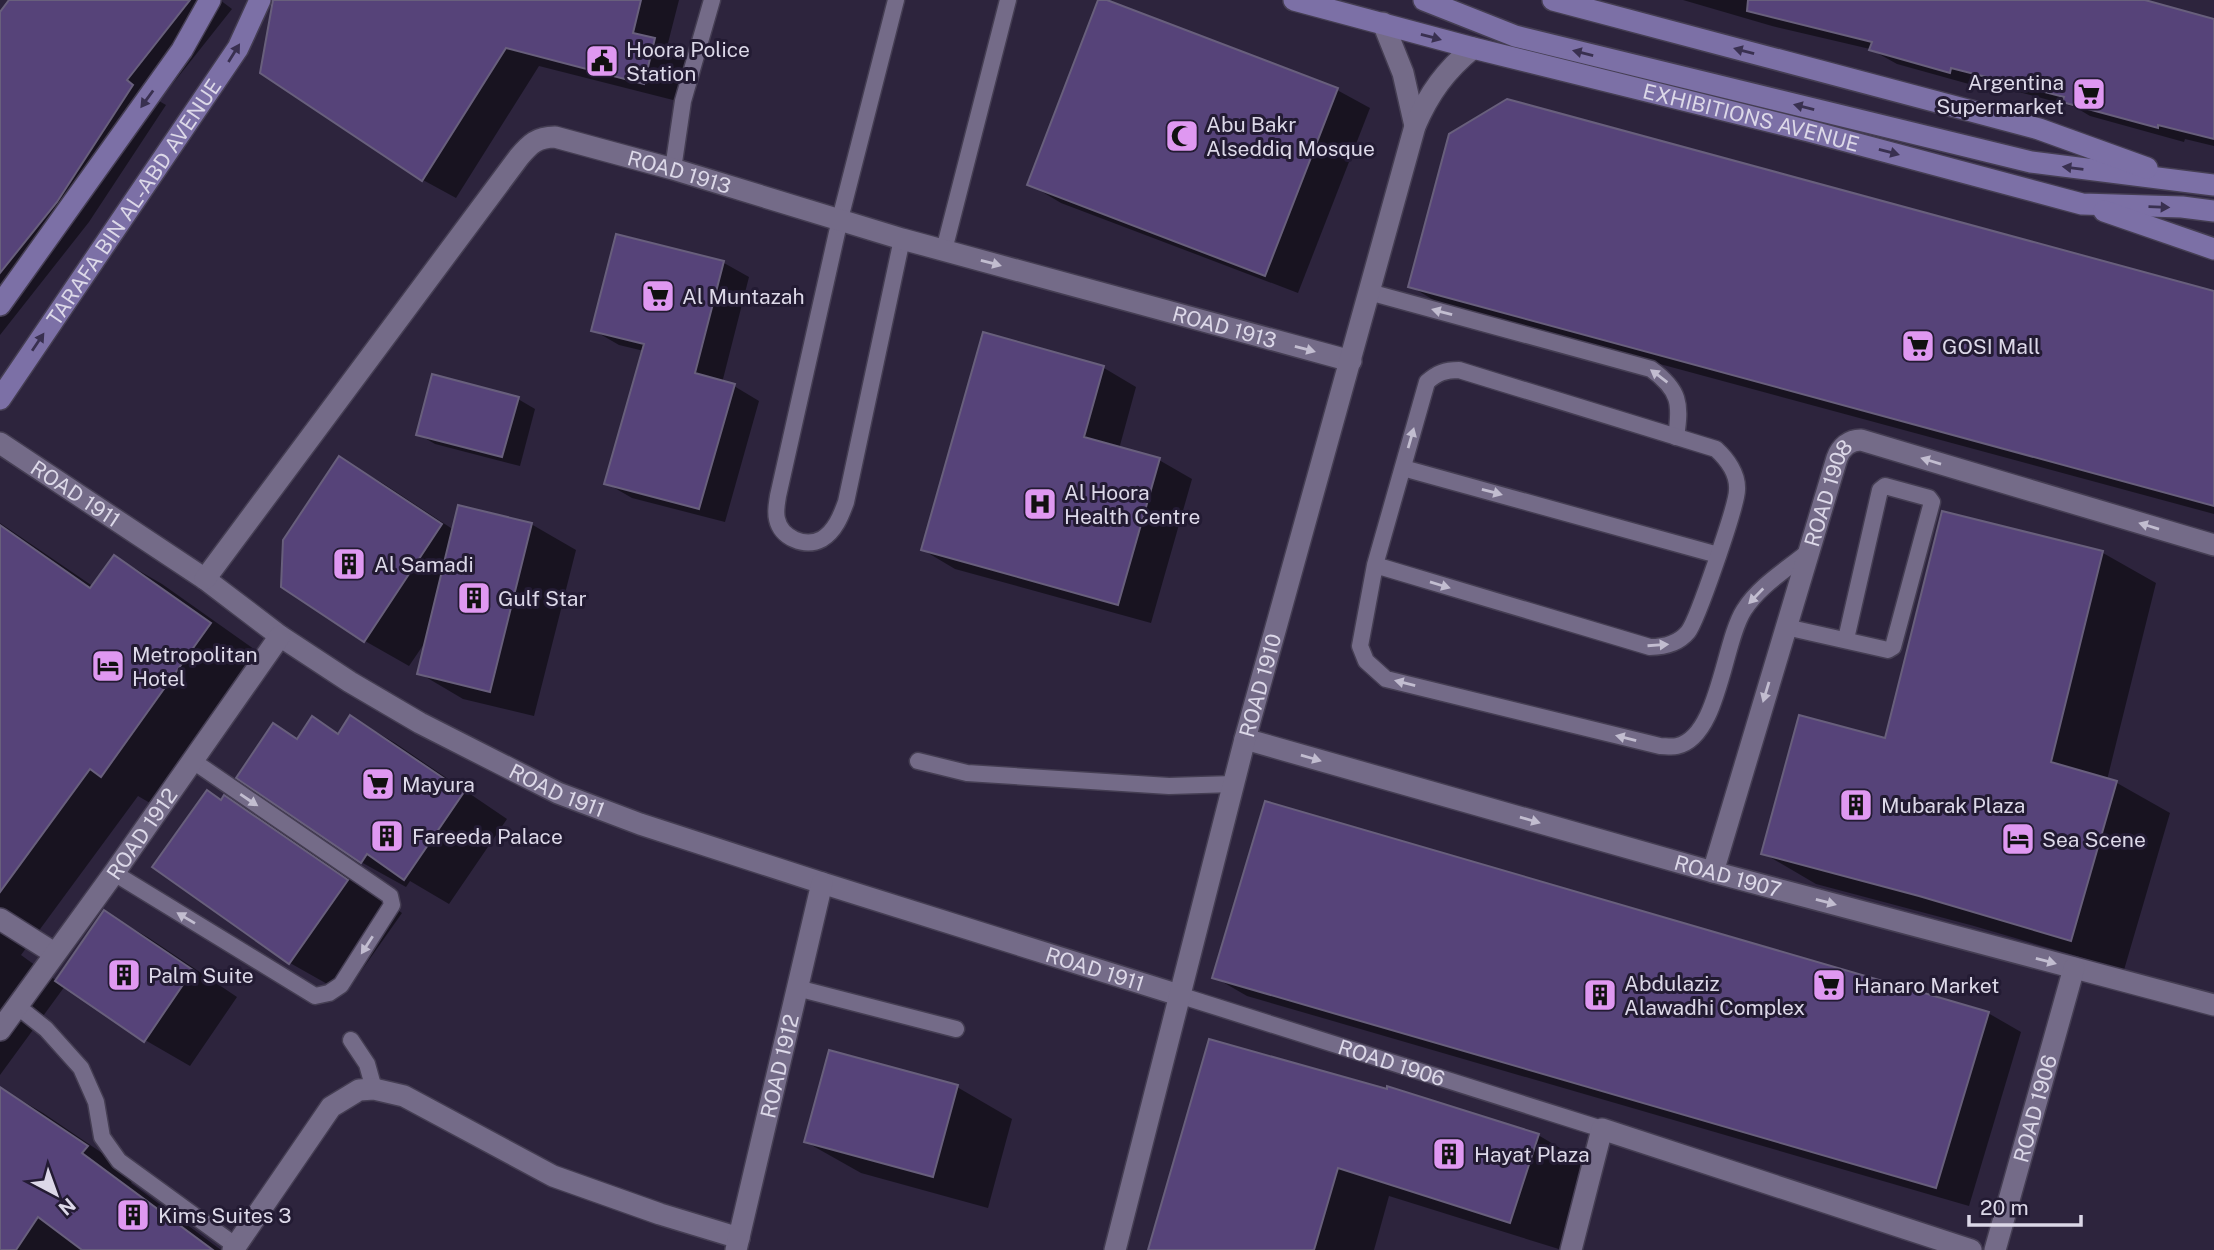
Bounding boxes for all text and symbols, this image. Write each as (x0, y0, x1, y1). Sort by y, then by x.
one-way arrow (1421, 32, 1442, 42)
place label: Hoora Police Station (626, 37, 750, 86)
public building icon: Hoora Police Station (583, 42, 621, 80)
one-way arrow (228, 43, 241, 62)
one-way arrow (1733, 45, 1755, 56)
one-way arrow (1572, 47, 1594, 58)
place label: Argentina Supermarket (1936, 70, 2064, 119)
street label: TARAFA BIN AL-ABD AVENUE (41, 74, 226, 330)
supermarket icon: Argentina Supermarket (2070, 75, 2108, 113)
street label: EXHIBITIONS AVENUE (1640, 78, 1862, 156)
one-way arrow (140, 90, 154, 108)
one-way arrow (1793, 101, 1815, 112)
place label: Abu Bakr Alseddiq Mosque (1206, 112, 1375, 161)
mosque icon: Abu Bakr Alseddiq Mosque (1163, 117, 1201, 155)
street label: ROAD 1913 (625, 145, 734, 199)
one-way arrow (1878, 147, 1900, 158)
one-way arrow (2062, 162, 2084, 173)
one-way arrow (2148, 201, 2170, 212)
one-way arrow (980, 258, 1002, 269)
supermarket icon: Al Muntazah (639, 277, 677, 315)
place label: Al Muntazah (682, 284, 805, 309)
street label: ROAD 1913 (1170, 301, 1279, 353)
one-way arrow (1431, 306, 1453, 317)
supermarket icon: GOSI Mall (1899, 327, 1937, 365)
one-way arrow (31, 333, 45, 351)
place label: GOSI Mall (1942, 334, 2040, 359)
one-way arrow (1295, 344, 1316, 354)
one-way arrow (1651, 369, 1669, 384)
one-way arrow (1406, 428, 1416, 449)
street label: ROAD 1908 (1799, 434, 1857, 549)
street label: ROAD 1911 (26, 455, 125, 532)
one-way arrow (1920, 455, 1941, 465)
place label: Al Hoora Health Centre (1064, 480, 1200, 529)
hospital icon: Al Hoora Health Centre (1021, 485, 1059, 523)
one-way arrow (1482, 488, 1503, 498)
one-way arrow (2138, 520, 2159, 530)
building icon: Al Samadi (330, 545, 368, 583)
place label: Al Samadi (374, 552, 474, 577)
building icon: Gulf Star (455, 579, 493, 617)
one-way arrow (1430, 580, 1451, 590)
place label: Gulf Star (498, 586, 587, 611)
one-way arrow (1749, 587, 1765, 604)
street label: ROAD 1910 (1234, 631, 1286, 740)
one-way arrow (1647, 640, 1669, 651)
place label: Metropolitan Hotel (132, 642, 258, 691)
hotel icon: Metropolitan Hotel (89, 647, 127, 685)
one-way arrow (1394, 677, 1416, 688)
one-way arrow (1761, 682, 1771, 703)
one-way arrow (1615, 732, 1637, 743)
one-way arrow (1301, 753, 1322, 763)
street label: ROAD 1911 (505, 758, 608, 822)
supermarket icon: Mayura (359, 765, 397, 803)
place label: Mayura (402, 772, 475, 797)
street label: ROAD 1912 (101, 783, 182, 884)
building icon: Mubarak Plaza (1837, 786, 1875, 824)
one-way arrow (239, 793, 259, 806)
place label: Mubarak Plaza (1881, 793, 2025, 818)
one-way arrow (1519, 815, 1540, 825)
building icon: Fareeda Palace (368, 817, 406, 855)
hotel icon: Sea Scene (1999, 820, 2037, 858)
place label: Fareeda Palace (412, 824, 563, 849)
place label: Sea Scene (2042, 827, 2146, 852)
street label: ROAD 1907 (1672, 849, 1784, 902)
one-way arrow (1816, 897, 1838, 908)
one-way arrow (177, 911, 196, 924)
one-way arrow (360, 935, 373, 954)
street label: ROAD 1911 (1043, 941, 1147, 996)
building icon: Palm Suite (105, 956, 143, 994)
one-way arrow (2035, 956, 2057, 967)
place label: Palm Suite (148, 963, 254, 988)
supermarket icon: Hanaro Market (1810, 966, 1848, 1004)
place label: Abdulaziz Alawadhi Complex (1624, 971, 1805, 1020)
place label: Hanaro Market (1854, 973, 1999, 998)
building icon: Abdulaziz Alawadhi Complex (1581, 976, 1619, 1014)
street label: ROAD 1912 (755, 1011, 803, 1120)
street label: ROAD 1906 (1335, 1034, 1448, 1091)
street label: ROAD 1906 (2008, 1052, 2062, 1165)
building icon: Hayat Plaza (1430, 1135, 1468, 1173)
place label: Hayat Plaza (1474, 1142, 1590, 1167)
north arrow (21, 1159, 91, 1229)
scale bar (1969, 1184, 2081, 1228)
text: N (54, 1194, 80, 1220)
text: 20 m (1980, 1195, 2029, 1220)
building icon: Kims Suites 3 (114, 1196, 152, 1234)
place label: Kims Suites 3 (158, 1203, 292, 1228)

